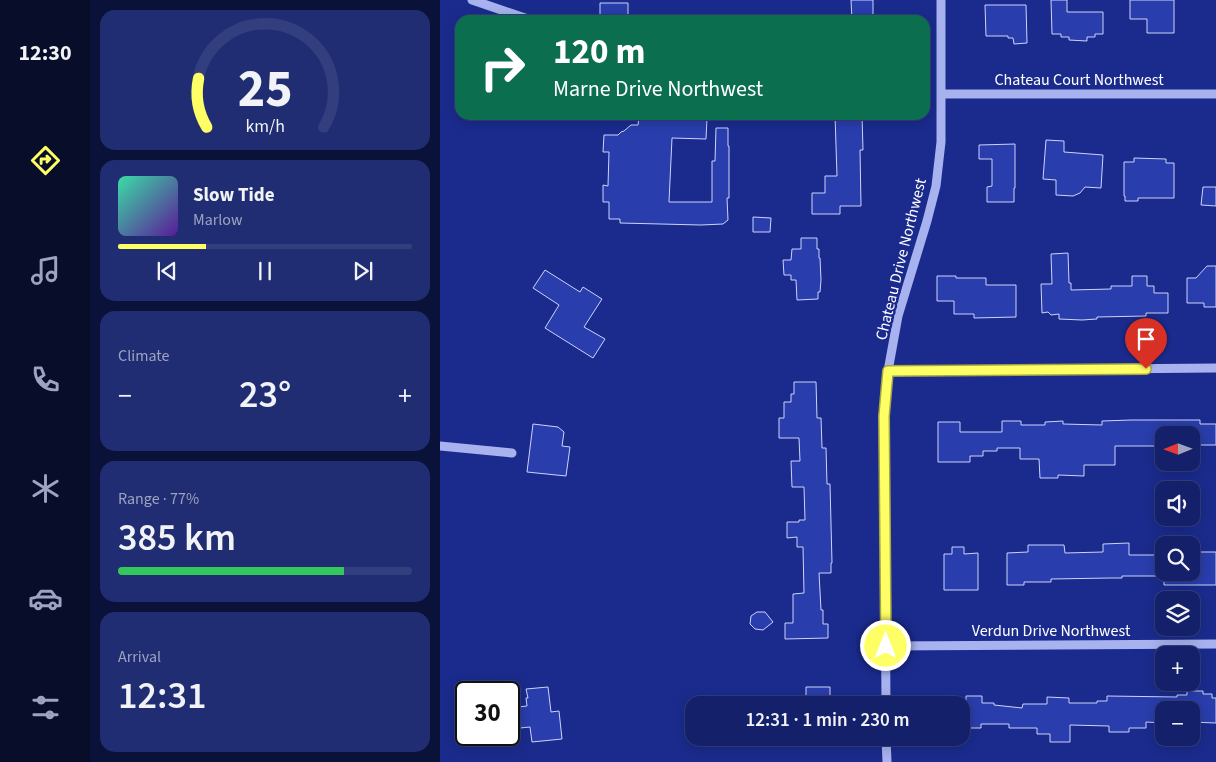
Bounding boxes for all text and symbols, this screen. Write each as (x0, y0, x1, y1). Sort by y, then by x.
text: 120 m (553, 27, 645, 77)
icon: right (470, 35, 535, 100)
text: 12:30 (18, 37, 72, 69)
text: 25 (238, 53, 292, 127)
street label: Chateau Court Northwest (994, 69, 1164, 91)
text: Marne Drive Northwest (553, 73, 763, 105)
text: km/h (245, 114, 285, 139)
icon: directions (28, 143, 63, 178)
street label: Chateau Drive Northwest (870, 175, 932, 343)
text: Slow Tide (193, 182, 274, 209)
text: Marlow (193, 209, 242, 231)
icon: music (28, 253, 63, 288)
icon: previous (153, 257, 181, 285)
icon: pause (251, 257, 279, 285)
icon: next (349, 257, 377, 285)
pin (1125, 318, 1167, 369)
icon: arrive (1132, 325, 1160, 353)
text: Climate (118, 345, 169, 367)
icon: phone (28, 362, 63, 397)
text: 23° (239, 368, 291, 422)
text: − (118, 376, 132, 416)
text: + (398, 376, 412, 416)
north arrow (1155, 426, 1200, 471)
map controls (1155, 426, 1200, 746)
icon: climate (28, 471, 63, 506)
button: sound (1155, 481, 1200, 526)
text: Range · 77% (118, 488, 199, 510)
text: 385 km (118, 511, 236, 565)
button: search (1155, 536, 1200, 581)
icon: car (28, 581, 63, 616)
button: layers (1155, 591, 1200, 636)
position arrow (859, 619, 911, 671)
street label: Verdun Drive Northwest (972, 620, 1131, 642)
text: Arrival (118, 646, 161, 668)
button: + (1155, 646, 1200, 691)
text: 12:31 (118, 669, 206, 723)
speed limit sign: 30 (455, 681, 520, 746)
icon: filters (28, 690, 63, 725)
button: − (1155, 701, 1200, 746)
text: 12:31 · 1 min · 230 m (745, 707, 910, 734)

